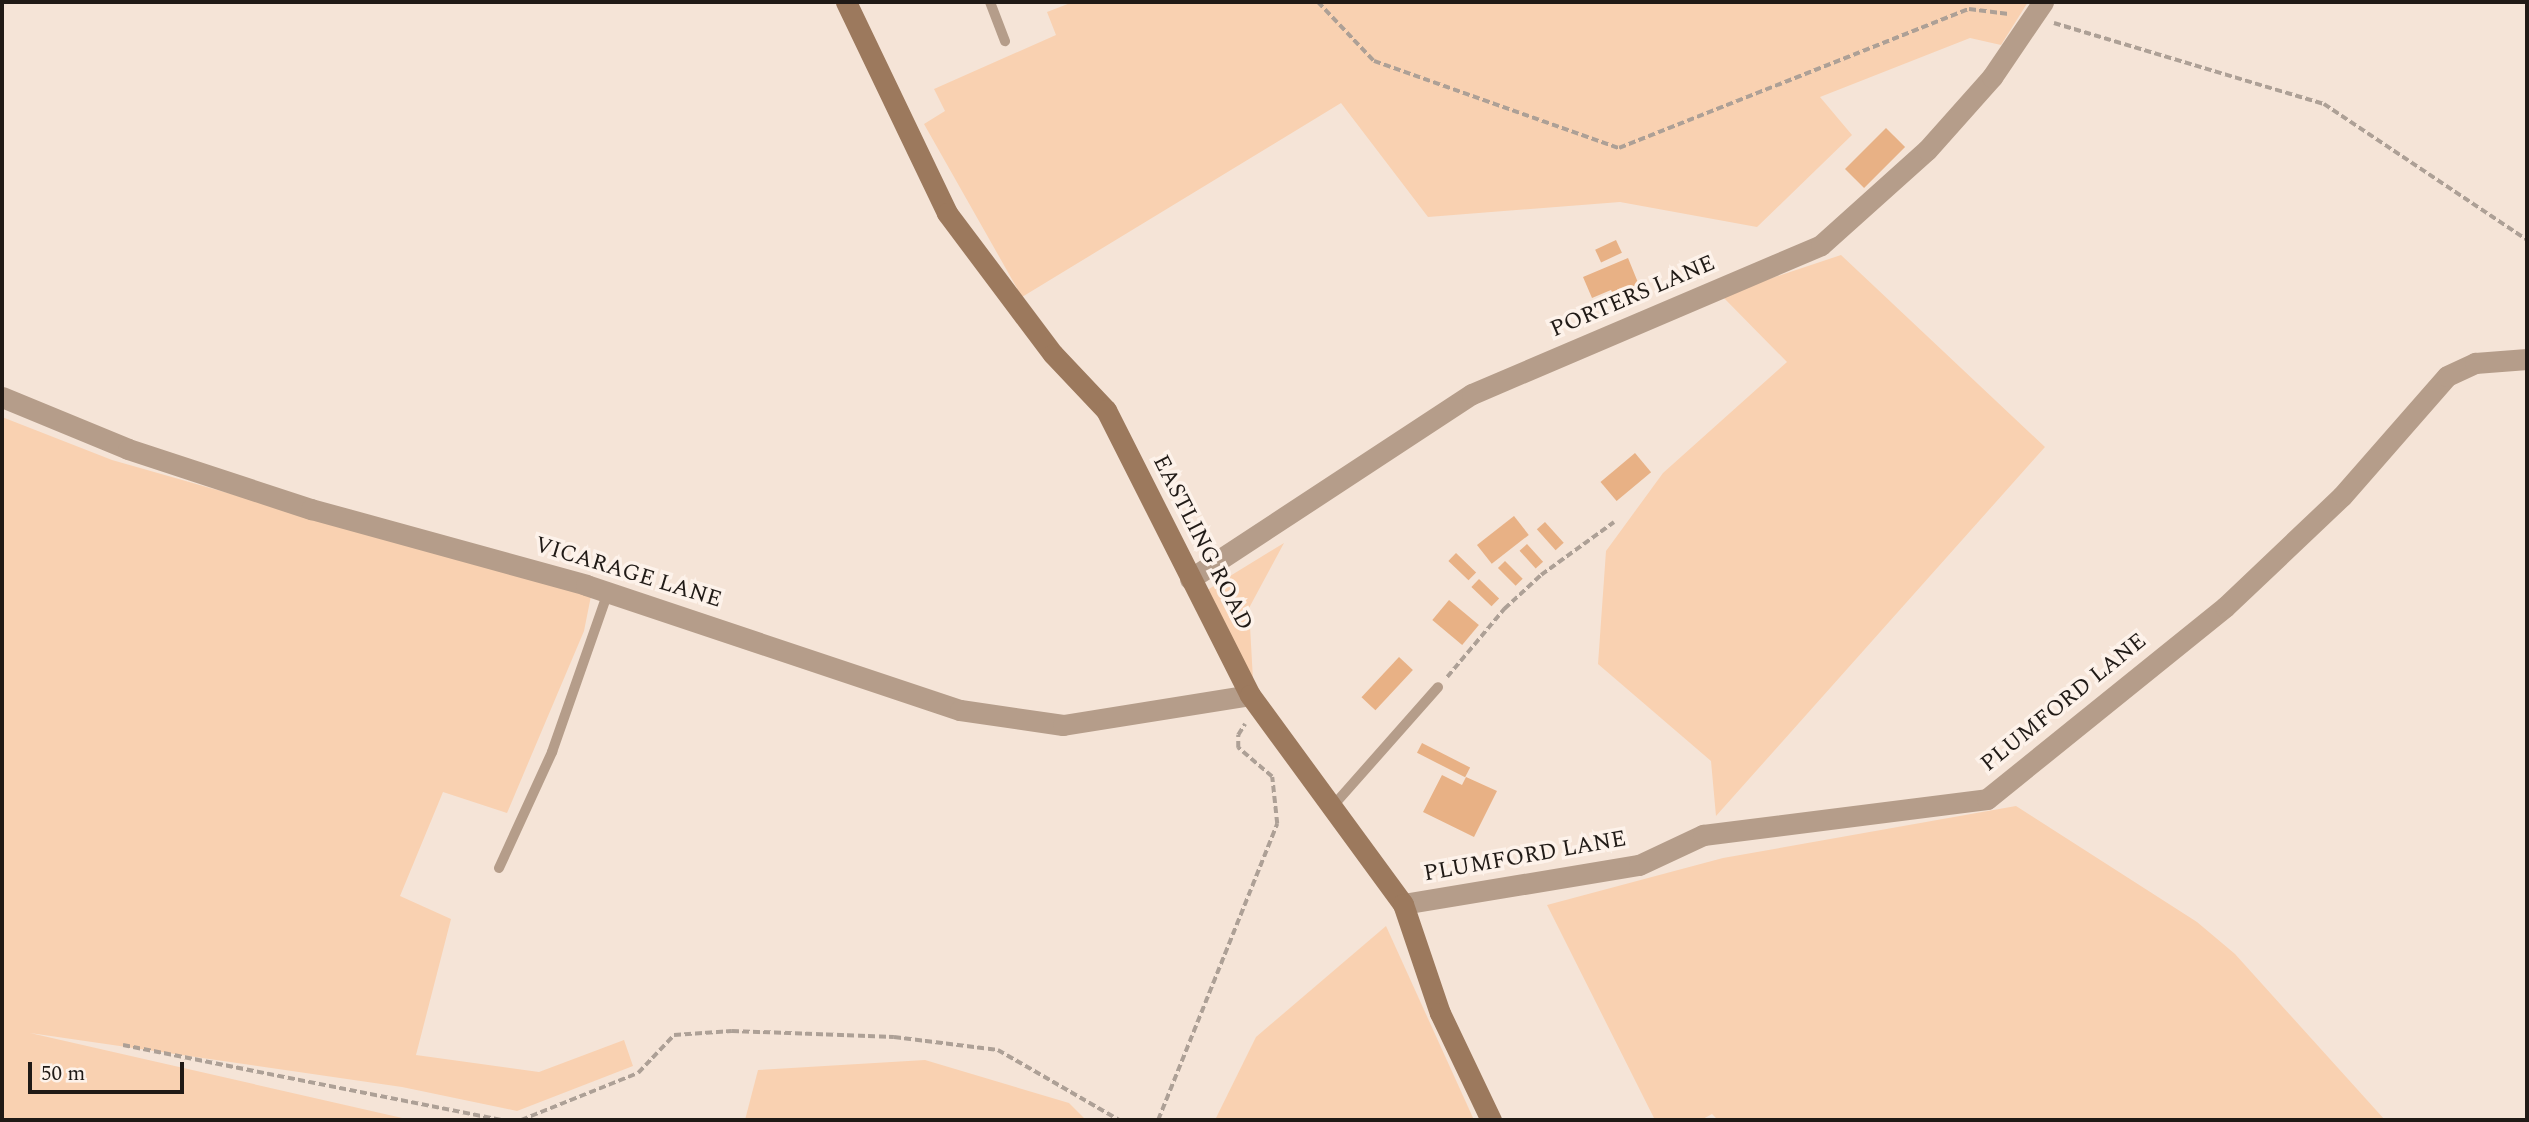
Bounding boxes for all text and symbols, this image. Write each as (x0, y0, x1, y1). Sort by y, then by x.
street label: PORTERS LANE (1546, 250, 1720, 344)
street label: EASTLING ROAD (1146, 451, 1258, 635)
street label: VICARAGE LANE (531, 531, 725, 615)
street label: PLUMFORD LANE (1976, 628, 2152, 778)
street label: PLUMFORD LANE (1422, 826, 1628, 888)
scale bar (32, 1048, 187, 1092)
text: 50 m (41, 1058, 85, 1090)

